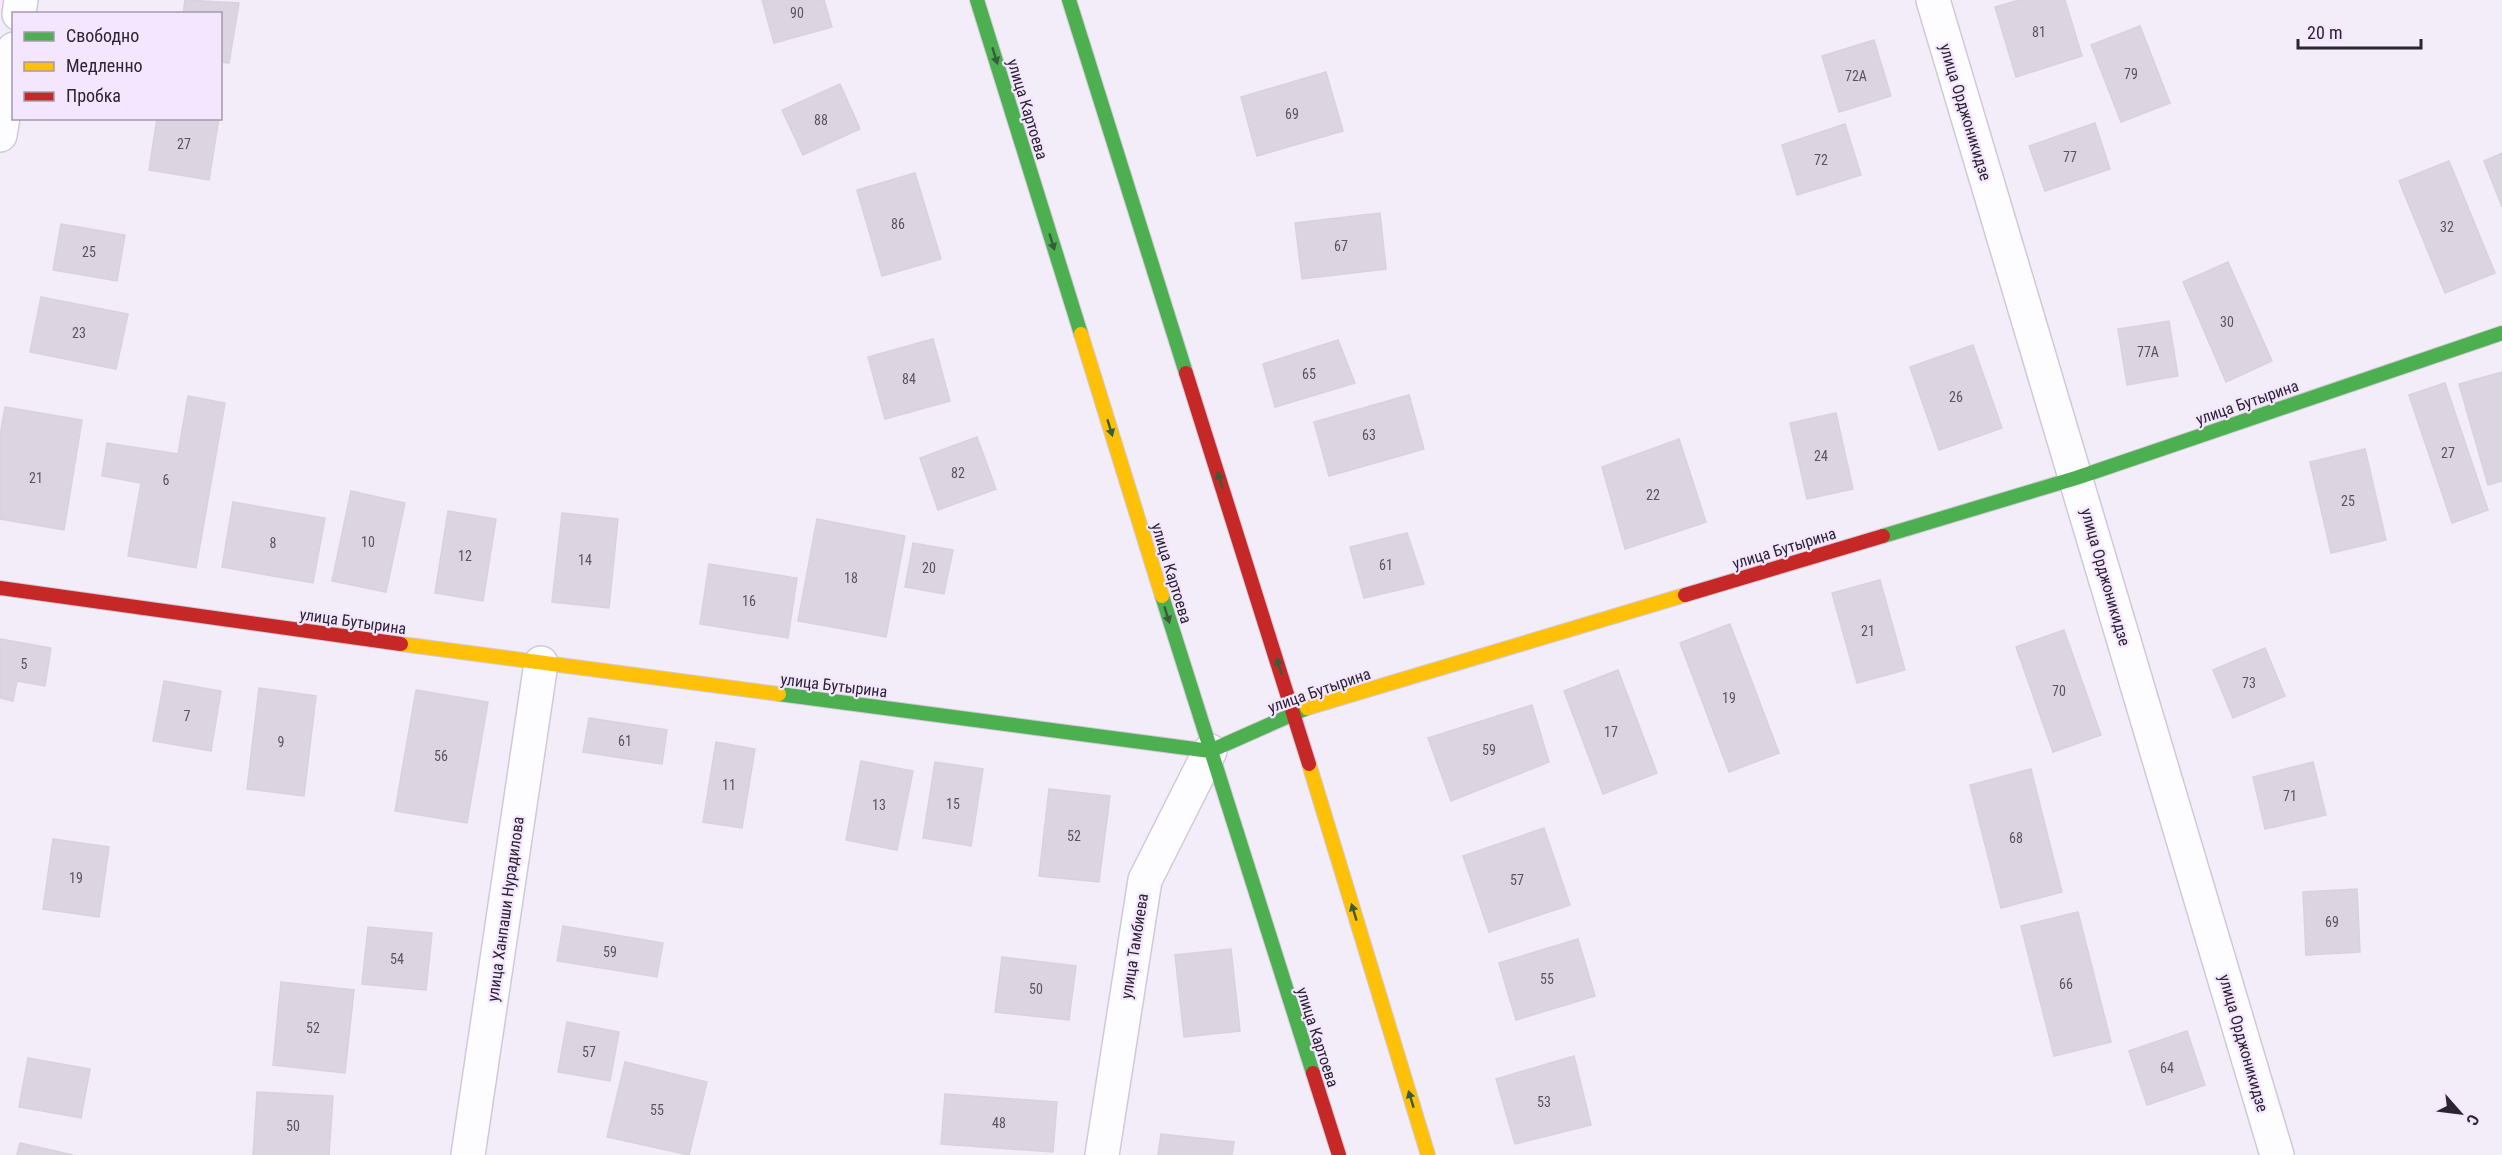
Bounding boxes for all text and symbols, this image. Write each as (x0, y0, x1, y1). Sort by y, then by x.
house number: 90 (790, 5, 804, 21)
legend (12, 12, 222, 120)
scale bar (2298, 12, 2421, 50)
text: 20 m (2307, 22, 2342, 43)
house number: 81 (2032, 24, 2046, 40)
text: Свободно (66, 25, 139, 46)
street label: улица Орджоникидзе (1936, 41, 1995, 183)
one-way arrow (991, 47, 1000, 65)
text: Медленно (66, 55, 143, 76)
street label: улица Картоева (1003, 57, 1052, 162)
house number: 79 (2124, 66, 2138, 82)
house number: 72А (1845, 68, 1867, 84)
text: Пробка (66, 85, 121, 106)
house number: 69 (1285, 106, 1299, 122)
house number: 88 (814, 112, 828, 128)
house number: 27 (177, 136, 191, 152)
house number: 77 (2063, 149, 2077, 165)
house number: 72 (1814, 152, 1828, 168)
house number: 86 (891, 216, 905, 232)
house number: 32 (2440, 219, 2454, 235)
one-way arrow (1048, 233, 1057, 251)
house number: 67 (1334, 238, 1348, 254)
house number: 25 (82, 244, 96, 260)
house number: 30 (2220, 314, 2234, 330)
house number: 23 (72, 325, 86, 341)
house number: 77А (2137, 344, 2159, 360)
house number: 65 (1302, 366, 1316, 382)
house number: 84 (902, 371, 916, 387)
street label: улица Бутырина (2193, 376, 2301, 429)
house number: 26 (1949, 389, 1963, 405)
one-way arrow (1106, 420, 1115, 438)
house number: 63 (1362, 427, 1376, 443)
house number: 27 (2441, 445, 2455, 461)
house number: 24 (1814, 448, 1828, 464)
house number: 82 (951, 465, 965, 481)
house number: 21 (29, 470, 43, 486)
one-way arrow (1215, 471, 1224, 489)
house number: 6 (163, 472, 170, 488)
house number: 22 (1646, 487, 1660, 503)
house number: 25 (2341, 493, 2355, 509)
street label: улица Орджоникидзе (2077, 506, 2134, 648)
street label: улица Картоева (1147, 521, 1196, 626)
street label: улица Бутырина (1730, 524, 1838, 573)
house number: 10 (361, 534, 375, 550)
house number: 8 (270, 535, 277, 551)
house number: 12 (458, 548, 472, 564)
house number: 14 (578, 552, 592, 568)
house number: 61 (1379, 557, 1393, 573)
house number: 20 (922, 560, 936, 576)
house number: 18 (844, 570, 858, 586)
house number: 16 (742, 593, 756, 609)
street label: улица Бутырина (298, 605, 407, 638)
one-way arrow (1163, 606, 1173, 624)
house number: 21 (1861, 623, 1875, 639)
house number: 5 (21, 656, 28, 672)
one-way arrow (1274, 657, 1283, 675)
street label: улица Бутырина (1265, 664, 1373, 717)
street label: улица Бутырина (779, 670, 888, 701)
house number: 73 (2242, 675, 2256, 691)
house number: 70 (2052, 683, 2066, 699)
house number: 19 (1722, 690, 1736, 706)
house number: 7 (184, 708, 191, 724)
house number: 17 (1604, 724, 1618, 740)
house number: 61 (618, 733, 632, 749)
house number: 9 (278, 734, 284, 750)
house number: 59 (1482, 742, 1496, 758)
house number: 56 (434, 748, 448, 764)
house number: 11 (722, 777, 736, 793)
house number: 71 (2283, 788, 2297, 804)
house number: 15 (946, 796, 960, 812)
house number: 13 (872, 797, 886, 813)
street label: улица Ханпаши Нурадилова (483, 815, 528, 1003)
house number: 52 (1067, 828, 1081, 844)
house number: 68 (2009, 830, 2023, 846)
house number: 19 (69, 870, 83, 886)
house number: 57 (1510, 872, 1524, 888)
street label: улица Тамбиева (1117, 892, 1152, 1000)
one-way arrow (1349, 903, 1358, 921)
house number: 69 (2325, 914, 2339, 930)
house number: 59 (603, 944, 617, 960)
house number: 54 (390, 951, 404, 967)
house number: 55 (1540, 971, 1554, 987)
street label: улица Орджоникидзе (2215, 972, 2272, 1114)
house number: 66 (2059, 976, 2073, 992)
house number: 50 (1029, 981, 1043, 997)
street label: улица Картоева (1292, 985, 1343, 1090)
house number: 52 (306, 1020, 320, 1036)
house number: 57 (582, 1044, 596, 1060)
house number: 64 (2160, 1060, 2174, 1076)
north arrow (2430, 1083, 2490, 1143)
one-way arrow (1406, 1090, 1415, 1108)
house number: 53 (1537, 1094, 1551, 1110)
house number: 55 (650, 1102, 664, 1118)
text: С (2462, 1111, 2483, 1128)
house number: 48 (992, 1115, 1006, 1131)
house number: 50 (286, 1118, 300, 1134)

